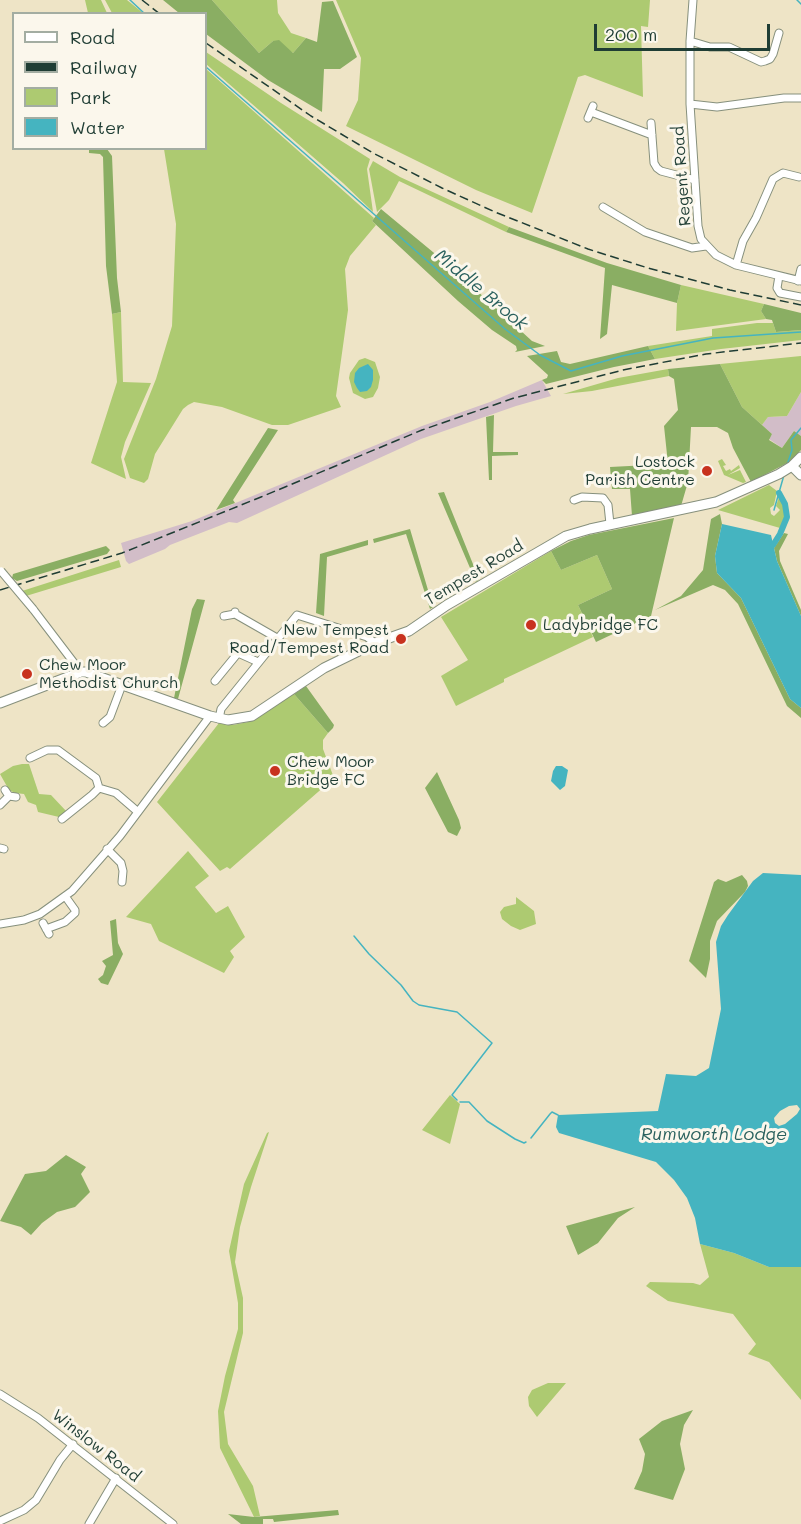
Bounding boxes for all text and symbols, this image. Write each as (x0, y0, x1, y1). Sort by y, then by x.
legend (12, 12, 207, 150)
scale bar (597, 12, 772, 50)
text: 200 m (605, 22, 657, 46)
text: Road (70, 25, 115, 49)
text: Railway (70, 55, 137, 79)
text: Park (70, 85, 111, 109)
text: Water (70, 115, 125, 139)
street label: Regent Road (669, 125, 695, 227)
water label: Middle Brook (430, 245, 532, 335)
place label: Lostock Parish Centre (585, 452, 695, 490)
marker: Lostock Parish Centre (700, 464, 714, 478)
street label: Tempest Road (421, 536, 527, 610)
place label: Ladybridge FC (543, 615, 658, 635)
marker: Ladybridge FC (524, 618, 538, 632)
place label: New Tempest Road/Tempest Road (230, 620, 389, 658)
marker: New Tempest Road/Tempest Road (394, 632, 408, 646)
place label: Chew Moor Methodist Church (39, 655, 178, 693)
marker: Chew Moor Methodist Church (20, 667, 34, 681)
place label: Chew Moor Bridge FC (287, 752, 375, 790)
marker: Chew Moor Bridge FC (268, 764, 282, 778)
water label: Rumworth Lodge (641, 1123, 787, 1145)
street label: Winslow Road (48, 1406, 144, 1486)

